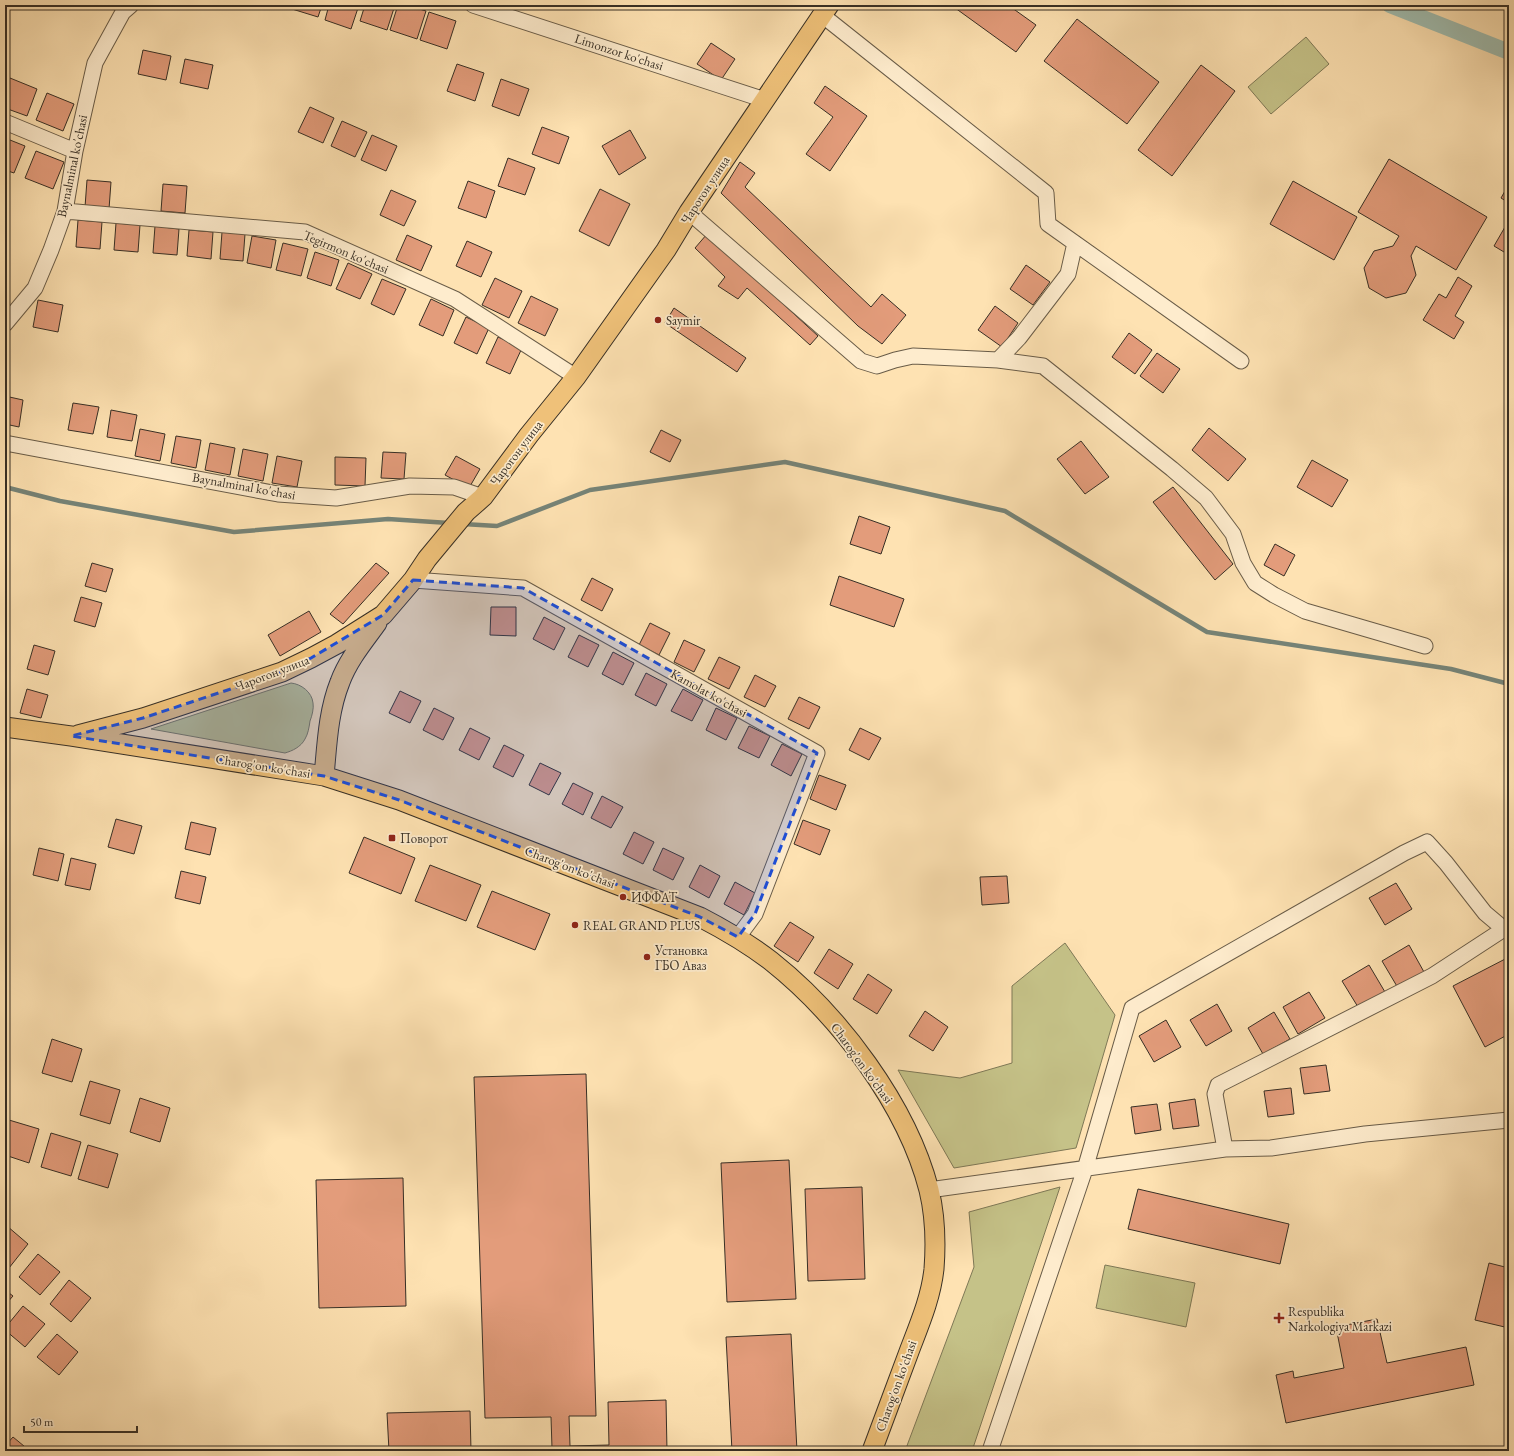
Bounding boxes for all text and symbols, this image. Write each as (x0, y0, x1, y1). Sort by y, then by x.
street label: Limonzor ko'chasi (573, 30, 665, 74)
street label: Baynalminal ko'chasi (53, 113, 91, 219)
street label: Чарогон улица (677, 152, 734, 227)
street label: Tegirmon ko'chasi (301, 226, 391, 278)
place label: Saymir (666, 312, 701, 329)
marker: Saymir (653, 315, 663, 325)
street label: Чарогон улица (486, 416, 547, 489)
street label: Baynalminal ko'chasi (191, 469, 297, 503)
street label: Чарогон улица (233, 651, 312, 695)
street label: Kamolat ko'chasi (668, 665, 750, 721)
street label: Charog'on ko'chasi (214, 750, 312, 782)
place label: Поворот (400, 830, 448, 847)
marker: Поворот (387, 833, 397, 843)
street label: Charog'on ko'chasi (522, 842, 618, 892)
place label: ИФФАТ (631, 889, 678, 906)
marker: ИФФАТ (618, 892, 628, 902)
place label: REAL GRAND PLUS (583, 917, 700, 934)
marker: REAL GRAND PLUS (570, 920, 580, 930)
place label: Установка ГБО Аваз (654, 942, 709, 974)
marker: Установка ГБО Аваз (642, 952, 652, 962)
street label: Charog'on ko'chasi (827, 1019, 897, 1107)
place label: Respublika Narkologiya Markazi (1288, 1303, 1392, 1335)
marker: Respublika Narkologiya Markazi (1273, 1312, 1285, 1324)
street label: Charog'on ko'chasi (872, 1338, 920, 1434)
scale bar (24, 1408, 137, 1434)
text: 50 m (30, 1414, 54, 1430)

